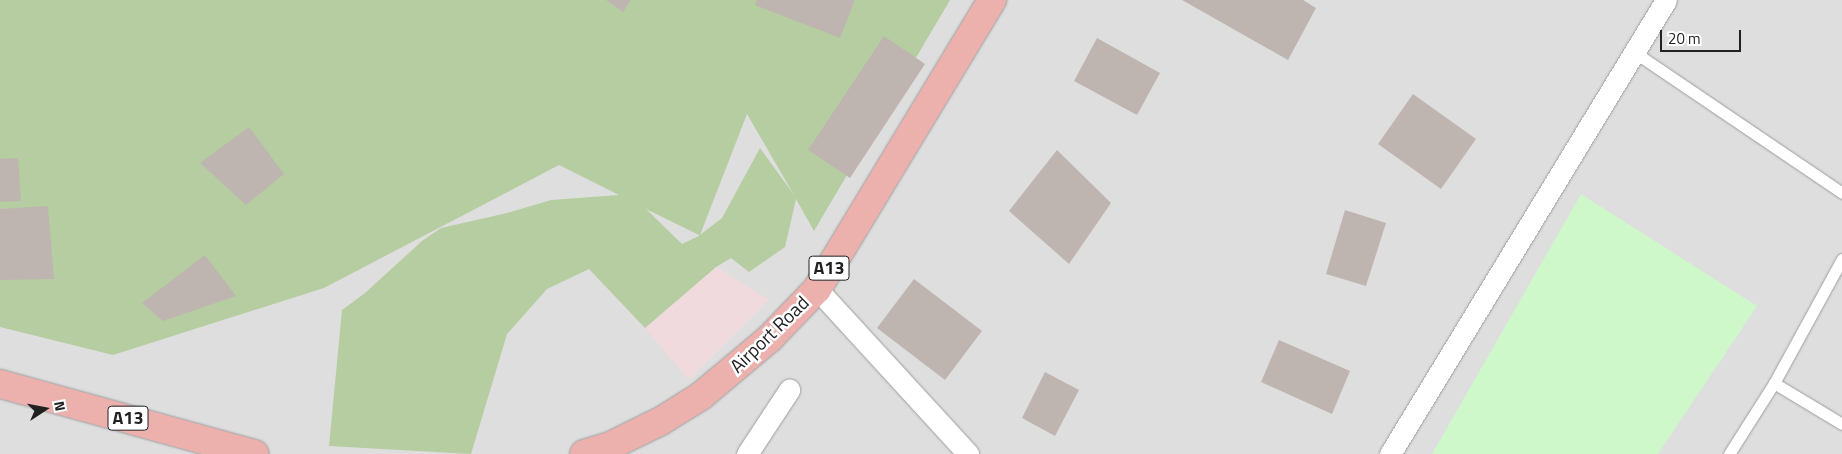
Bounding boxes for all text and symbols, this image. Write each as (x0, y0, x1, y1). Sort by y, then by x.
scale bar (1662, 20, 1743, 52)
text: 20 m (1668, 27, 1701, 50)
road number: A13 (808, 252, 850, 284)
street label: Airport Road (725, 291, 813, 377)
north arrow (20, 384, 70, 434)
text: N (49, 399, 71, 413)
road number: A13 (107, 402, 149, 433)

